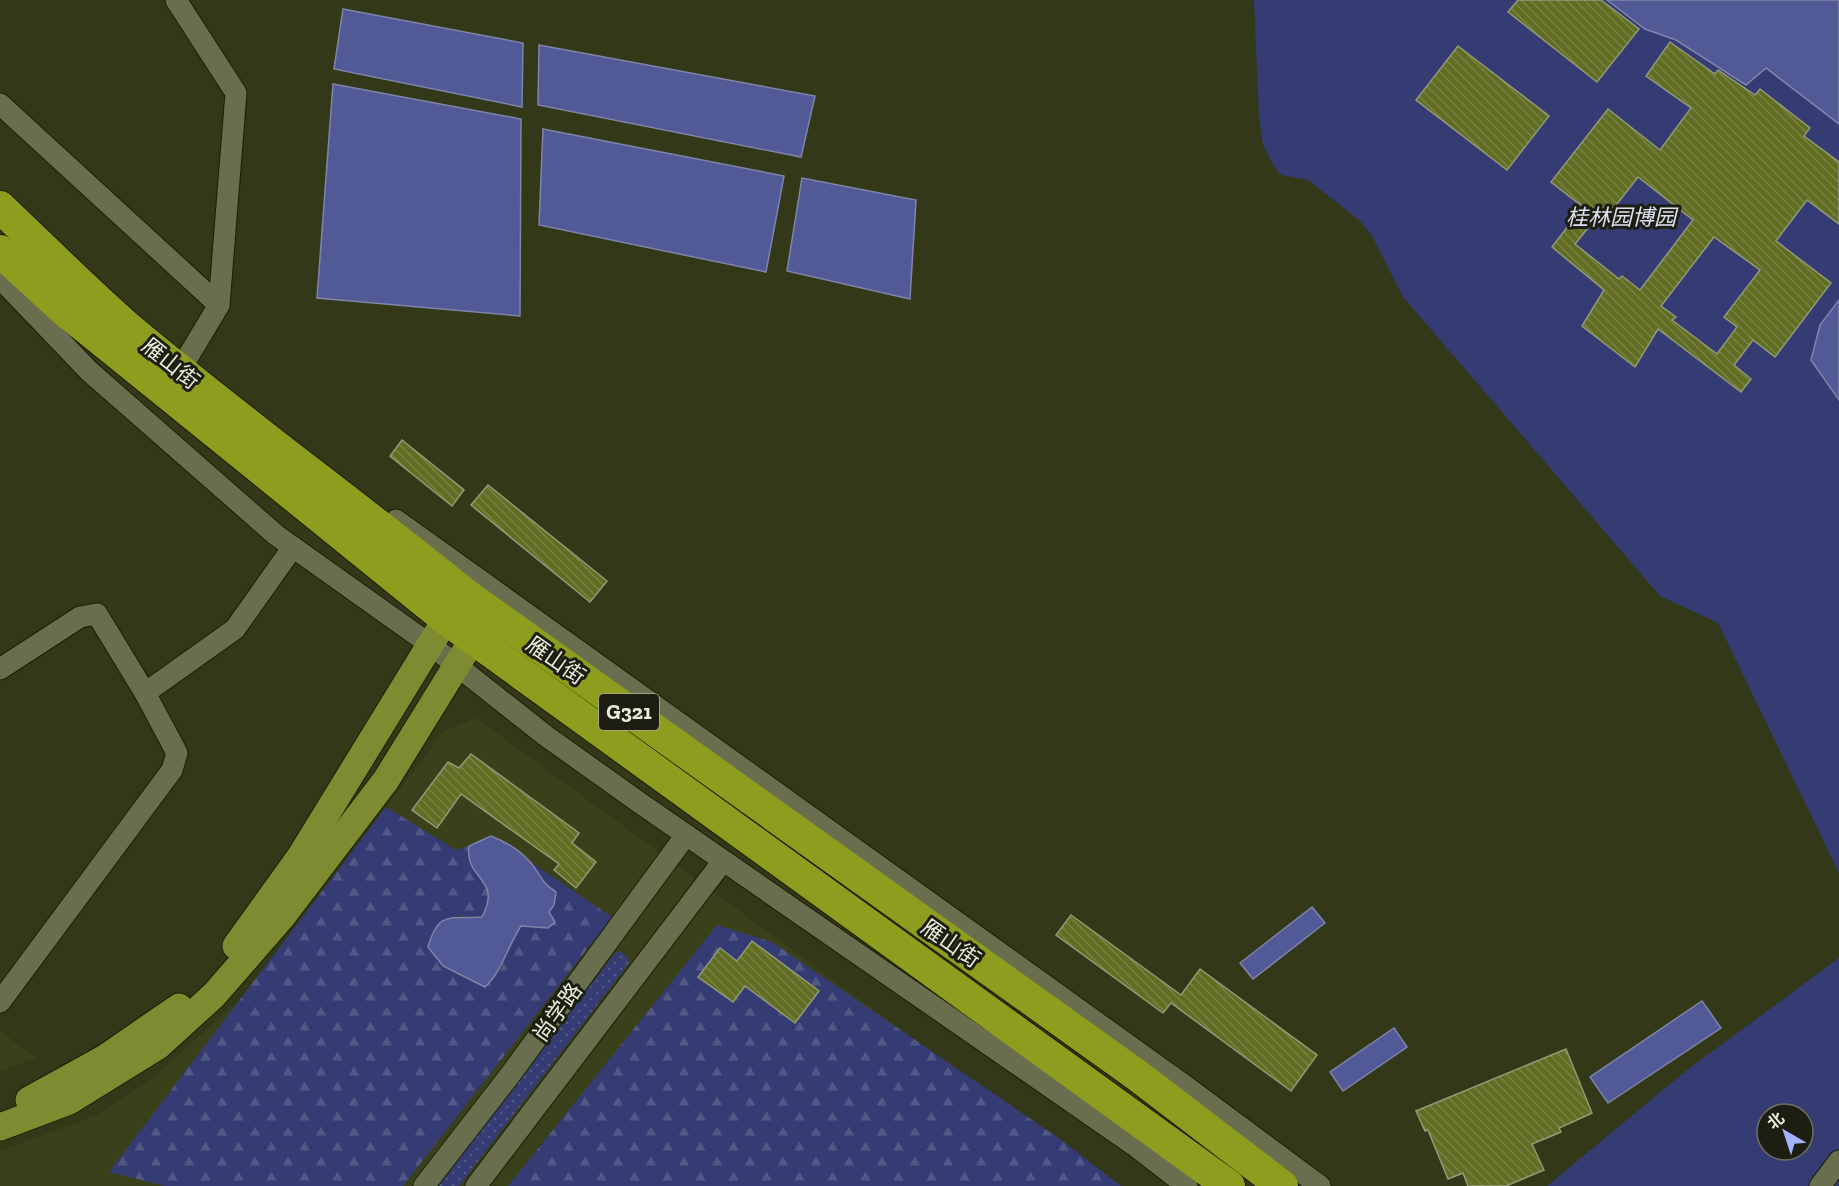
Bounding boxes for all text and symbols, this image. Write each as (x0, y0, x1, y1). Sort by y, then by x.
park label: 桂林园博园 (1566, 204, 1679, 231)
street label: 雁山街 (137, 332, 205, 395)
street label: 雁山街 (521, 630, 590, 690)
road number: G321 (599, 694, 659, 730)
street label: 雁山街 (916, 913, 985, 973)
street label: 尚学路 (527, 978, 588, 1047)
north arrow (1755, 1102, 1815, 1162)
text: 北 (1764, 1108, 1788, 1133)

